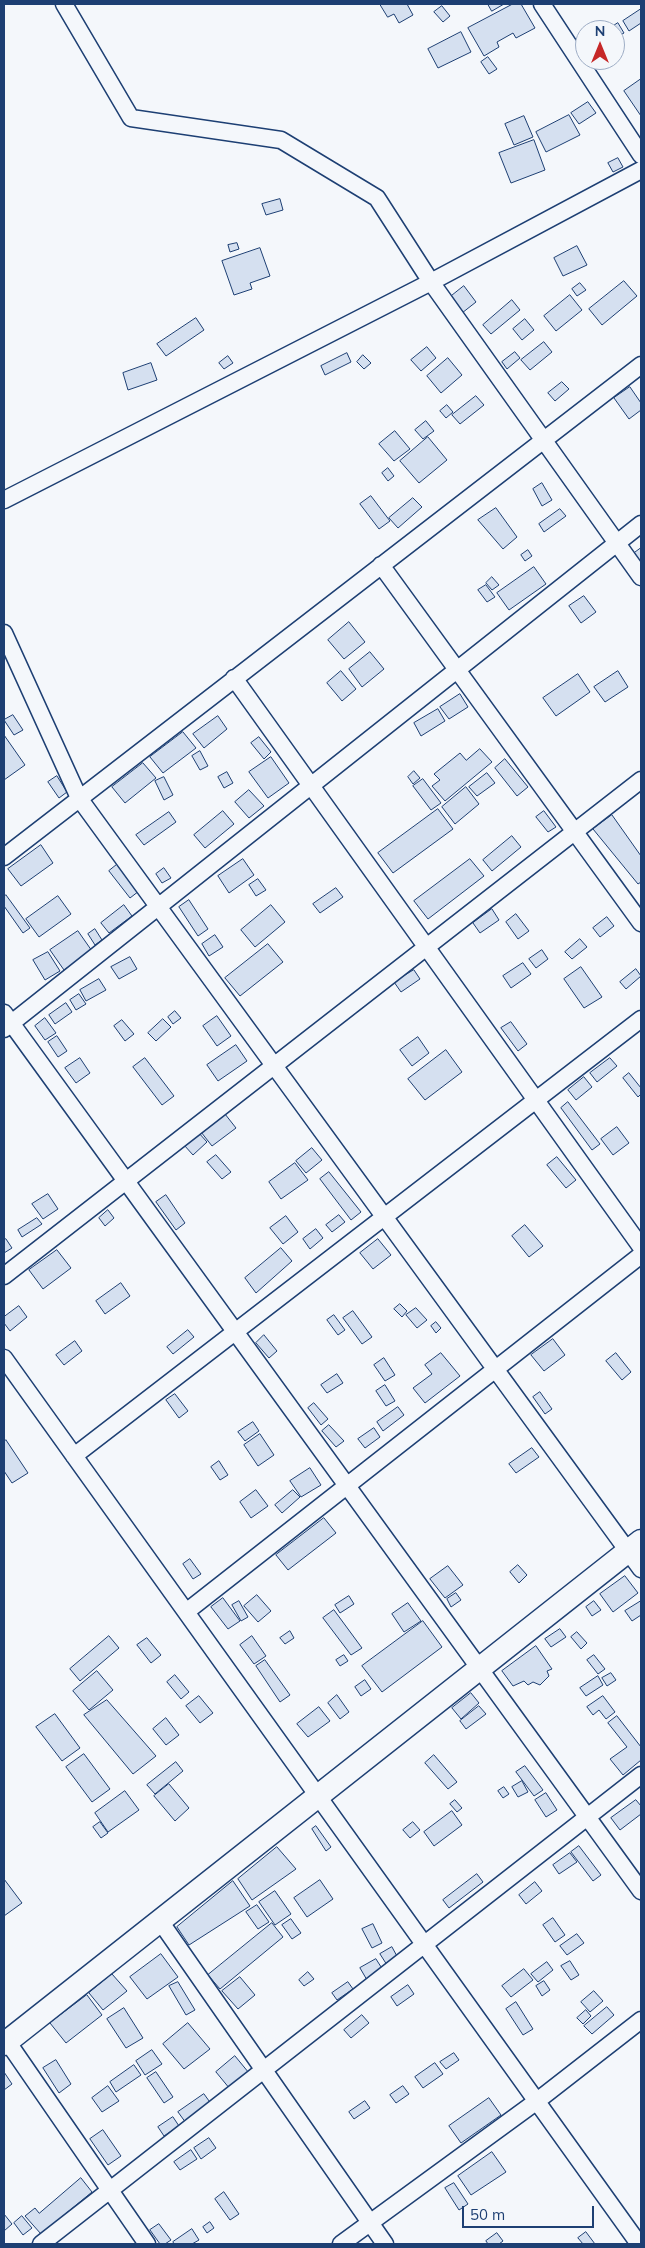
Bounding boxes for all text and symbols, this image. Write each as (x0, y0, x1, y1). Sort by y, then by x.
north arrow (575, 20, 625, 70)
text: N (595, 22, 605, 40)
scale bar (465, 2196, 598, 2228)
text: 50 m (470, 2205, 505, 2224)

